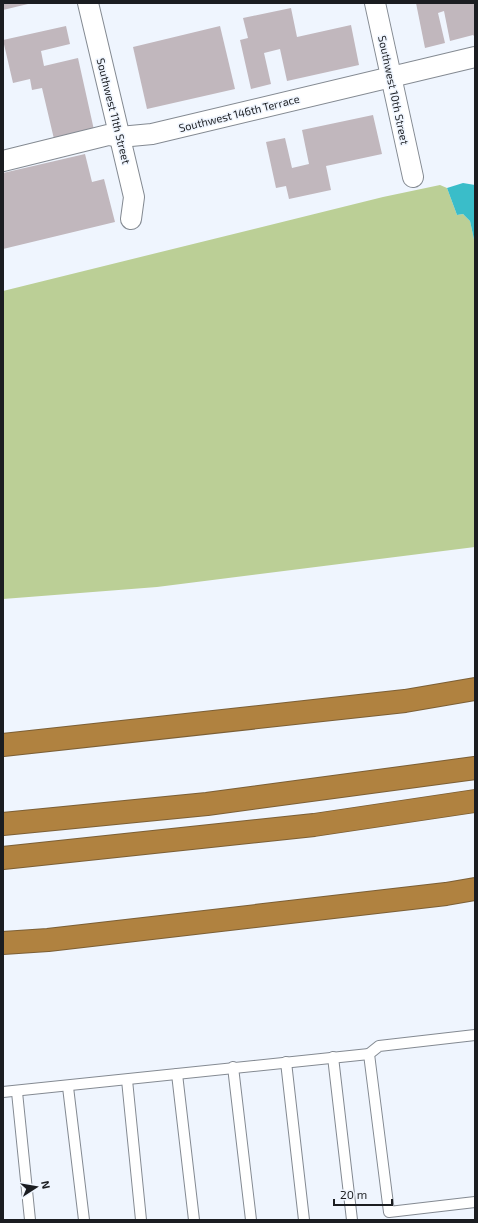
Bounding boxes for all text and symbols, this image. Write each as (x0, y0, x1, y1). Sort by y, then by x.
street label: Southwest 10th Street (376, 34, 412, 146)
street label: Southwest 11th Street (95, 57, 133, 165)
street label: Southwest 146th Terrace (177, 92, 301, 134)
north arrow (16, 1167, 56, 1207)
text: N (39, 1180, 53, 1190)
scale bar (334, 1181, 392, 1207)
text: 20 m (340, 1187, 367, 1201)

